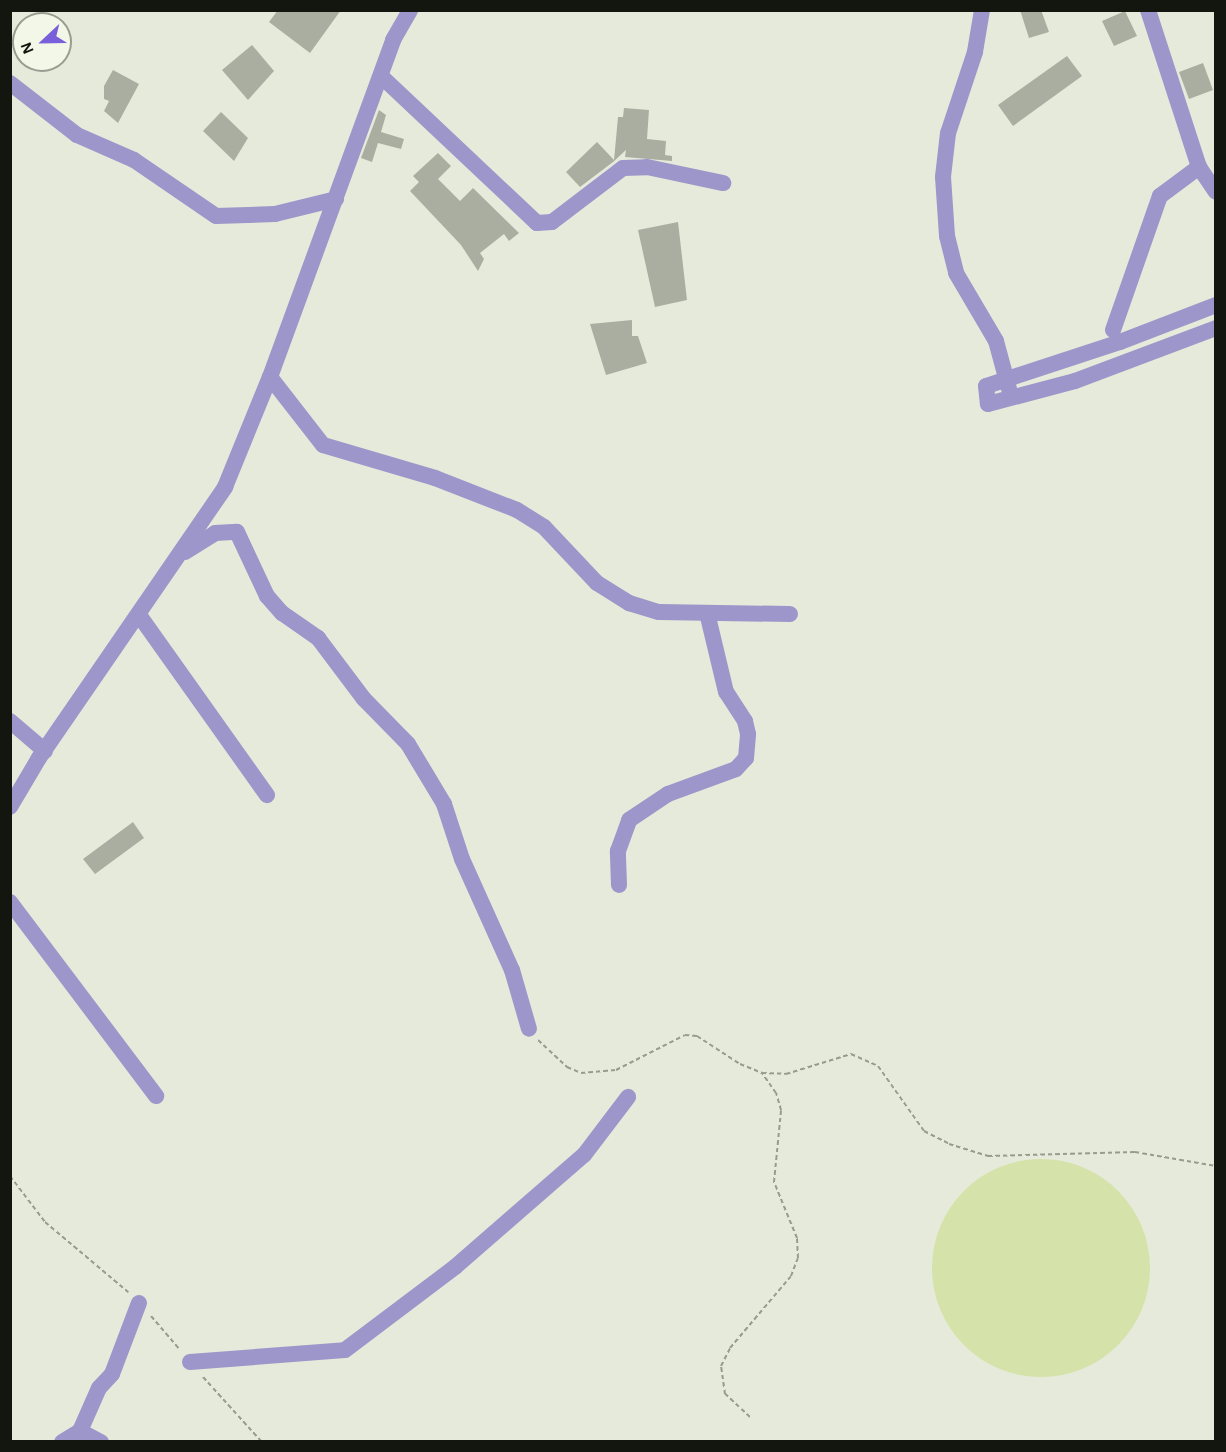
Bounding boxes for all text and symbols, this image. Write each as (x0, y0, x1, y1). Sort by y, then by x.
north arrow (12, 12, 72, 72)
text: N (18, 40, 37, 56)

